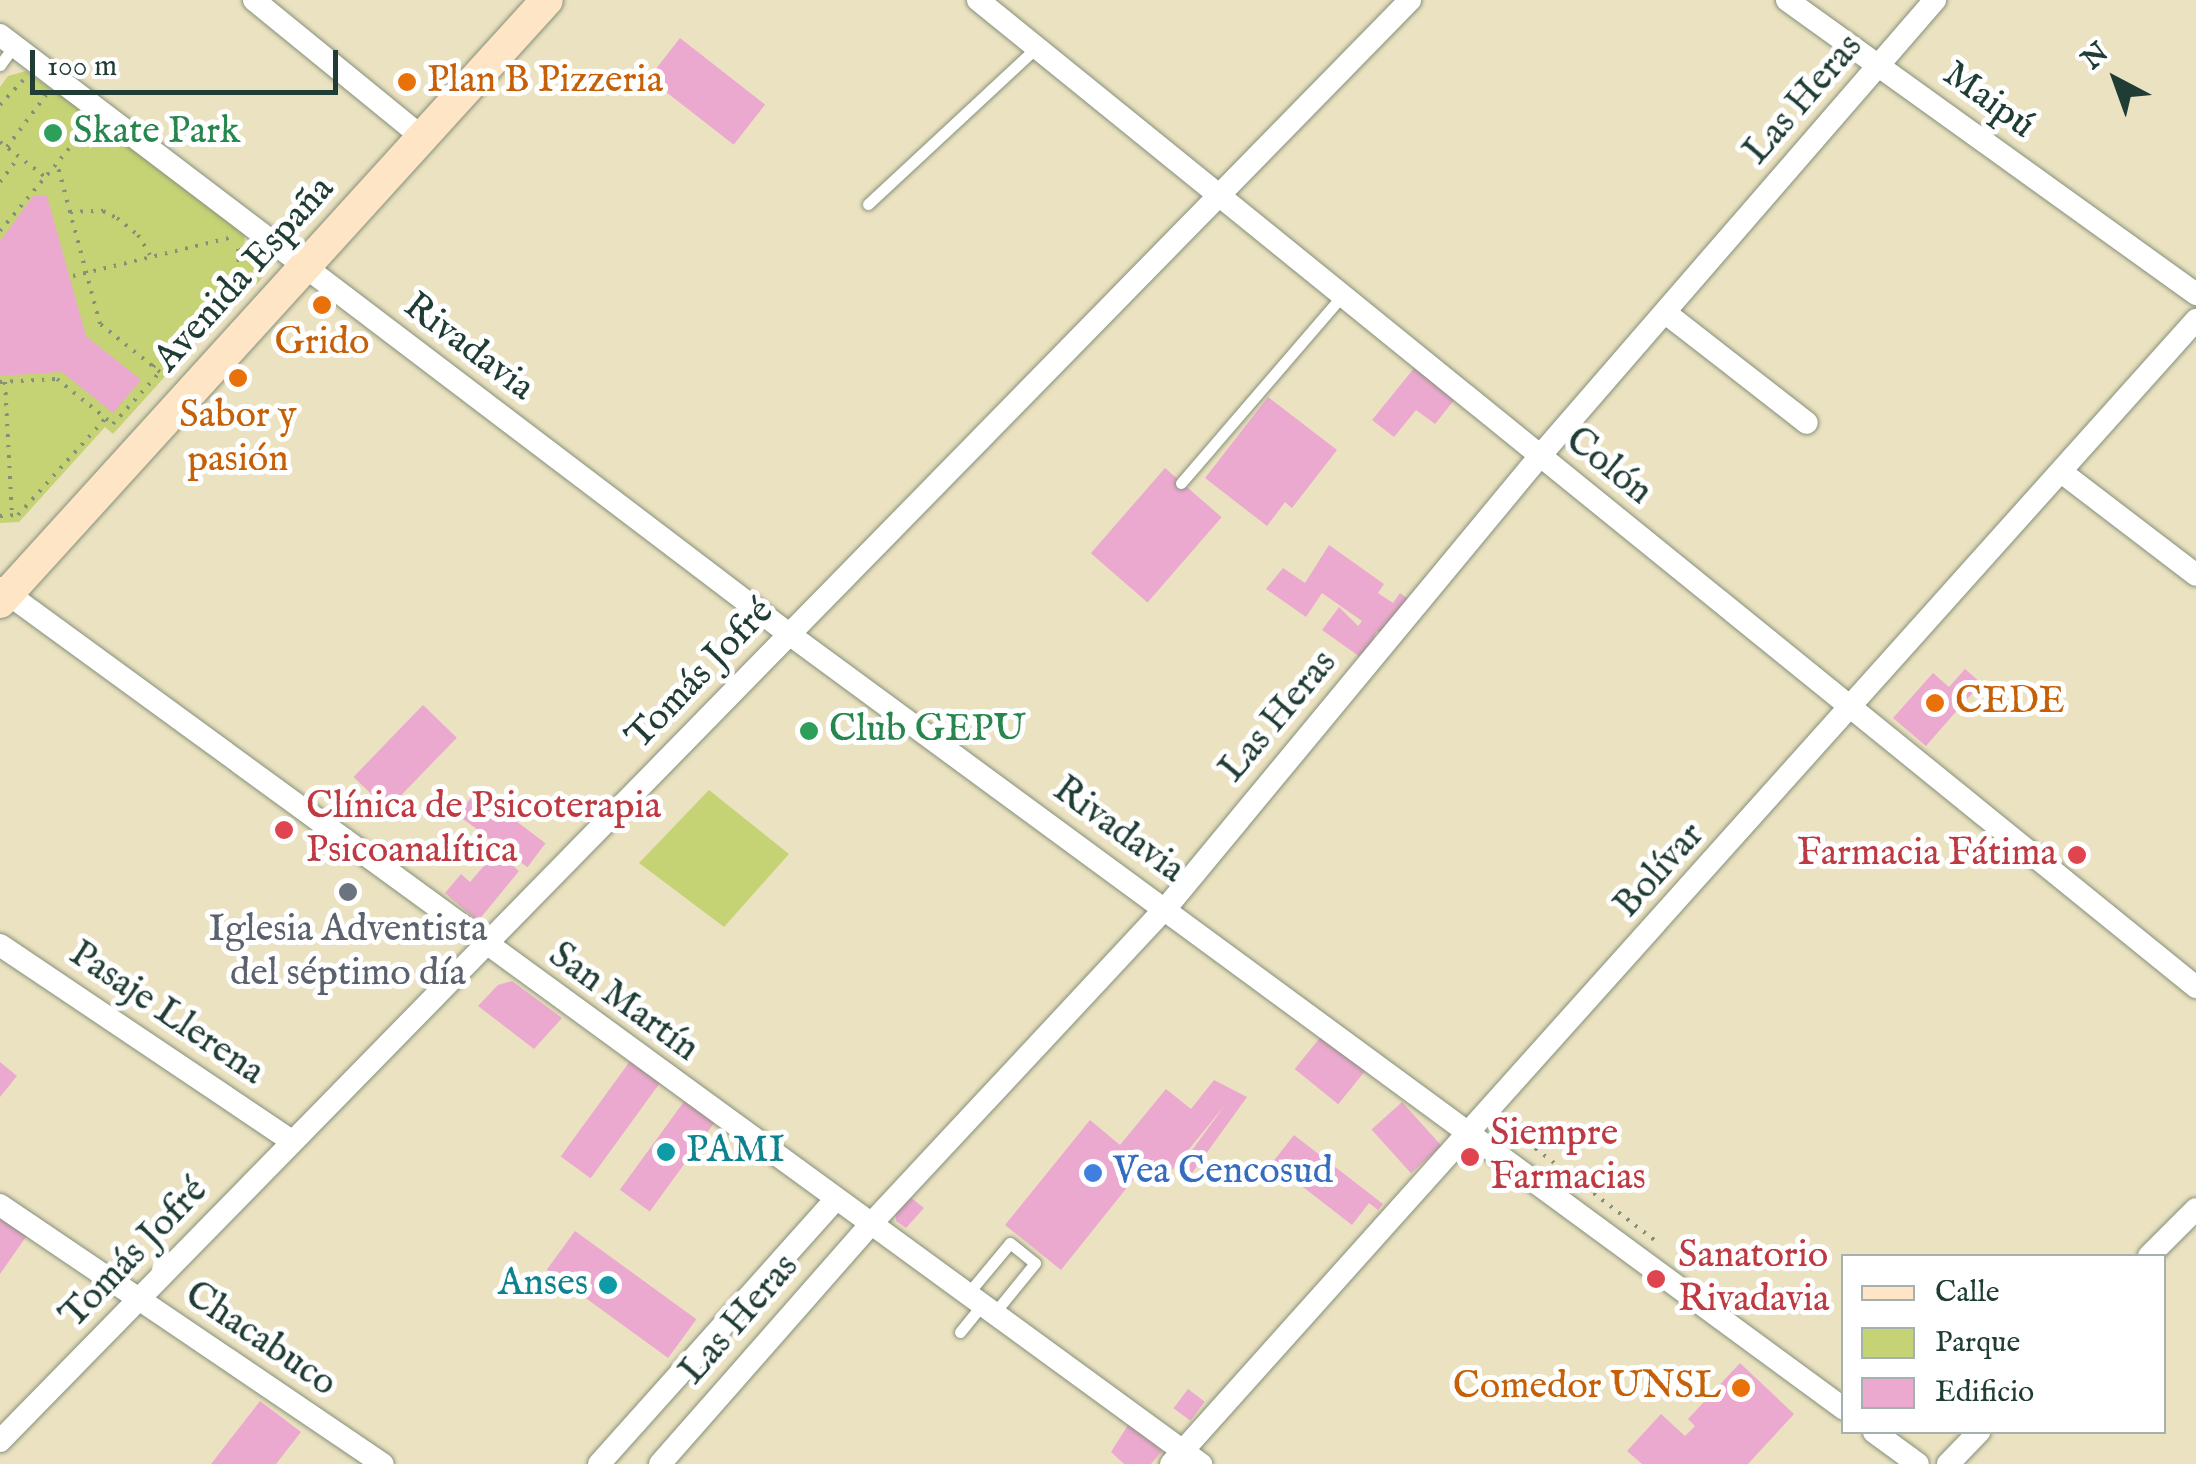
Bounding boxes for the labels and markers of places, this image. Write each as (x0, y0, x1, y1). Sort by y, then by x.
place label: Plan B Pizzeria (427, 59, 663, 105)
marker: Plan B Pizzeria (396, 71, 418, 93)
place label: Skate Park (73, 110, 240, 156)
marker: Skate Park (42, 122, 64, 144)
marker: Grido (311, 294, 333, 316)
place label: Grido (275, 321, 369, 367)
marker: Sabor y pasión (227, 367, 249, 389)
place label: Sabor y pasión (179, 394, 297, 484)
place label: CEDE (1955, 680, 2065, 726)
marker: CEDE (1924, 692, 1946, 714)
place label: Club GEPU (829, 708, 1025, 754)
marker: Club GEPU (798, 720, 820, 742)
place label: Clínica de Psicoterapia Psicoanalítica (306, 785, 661, 874)
marker: Clínica de Psicoterapia Psicoanalítica (271, 817, 297, 843)
place label: Farmacia Fátima (1797, 832, 2057, 878)
marker: Farmacia Fátima (2066, 844, 2088, 866)
marker: Iglesia Adventista del séptimo día (337, 881, 359, 903)
place label: Iglesia Adventista del séptimo día (209, 908, 487, 998)
place label: Siempre Farmacias (1490, 1112, 1646, 1202)
place label: PAMI (686, 1129, 785, 1175)
marker: PAMI (655, 1141, 677, 1163)
marker: Siempre Farmacias (1459, 1146, 1481, 1168)
place label: Vea Cencosud (1113, 1150, 1333, 1196)
marker: Vea Cencosud (1082, 1162, 1104, 1184)
place label: Sanatorio Rivadavia (1678, 1234, 1830, 1324)
place label: Anses (498, 1262, 588, 1308)
marker: Sanatorio Rivadavia (1643, 1266, 1669, 1292)
marker: Anses (597, 1274, 619, 1296)
place label: Comedor UNSL (1453, 1365, 1721, 1411)
marker: Comedor UNSL (1730, 1377, 1752, 1399)

